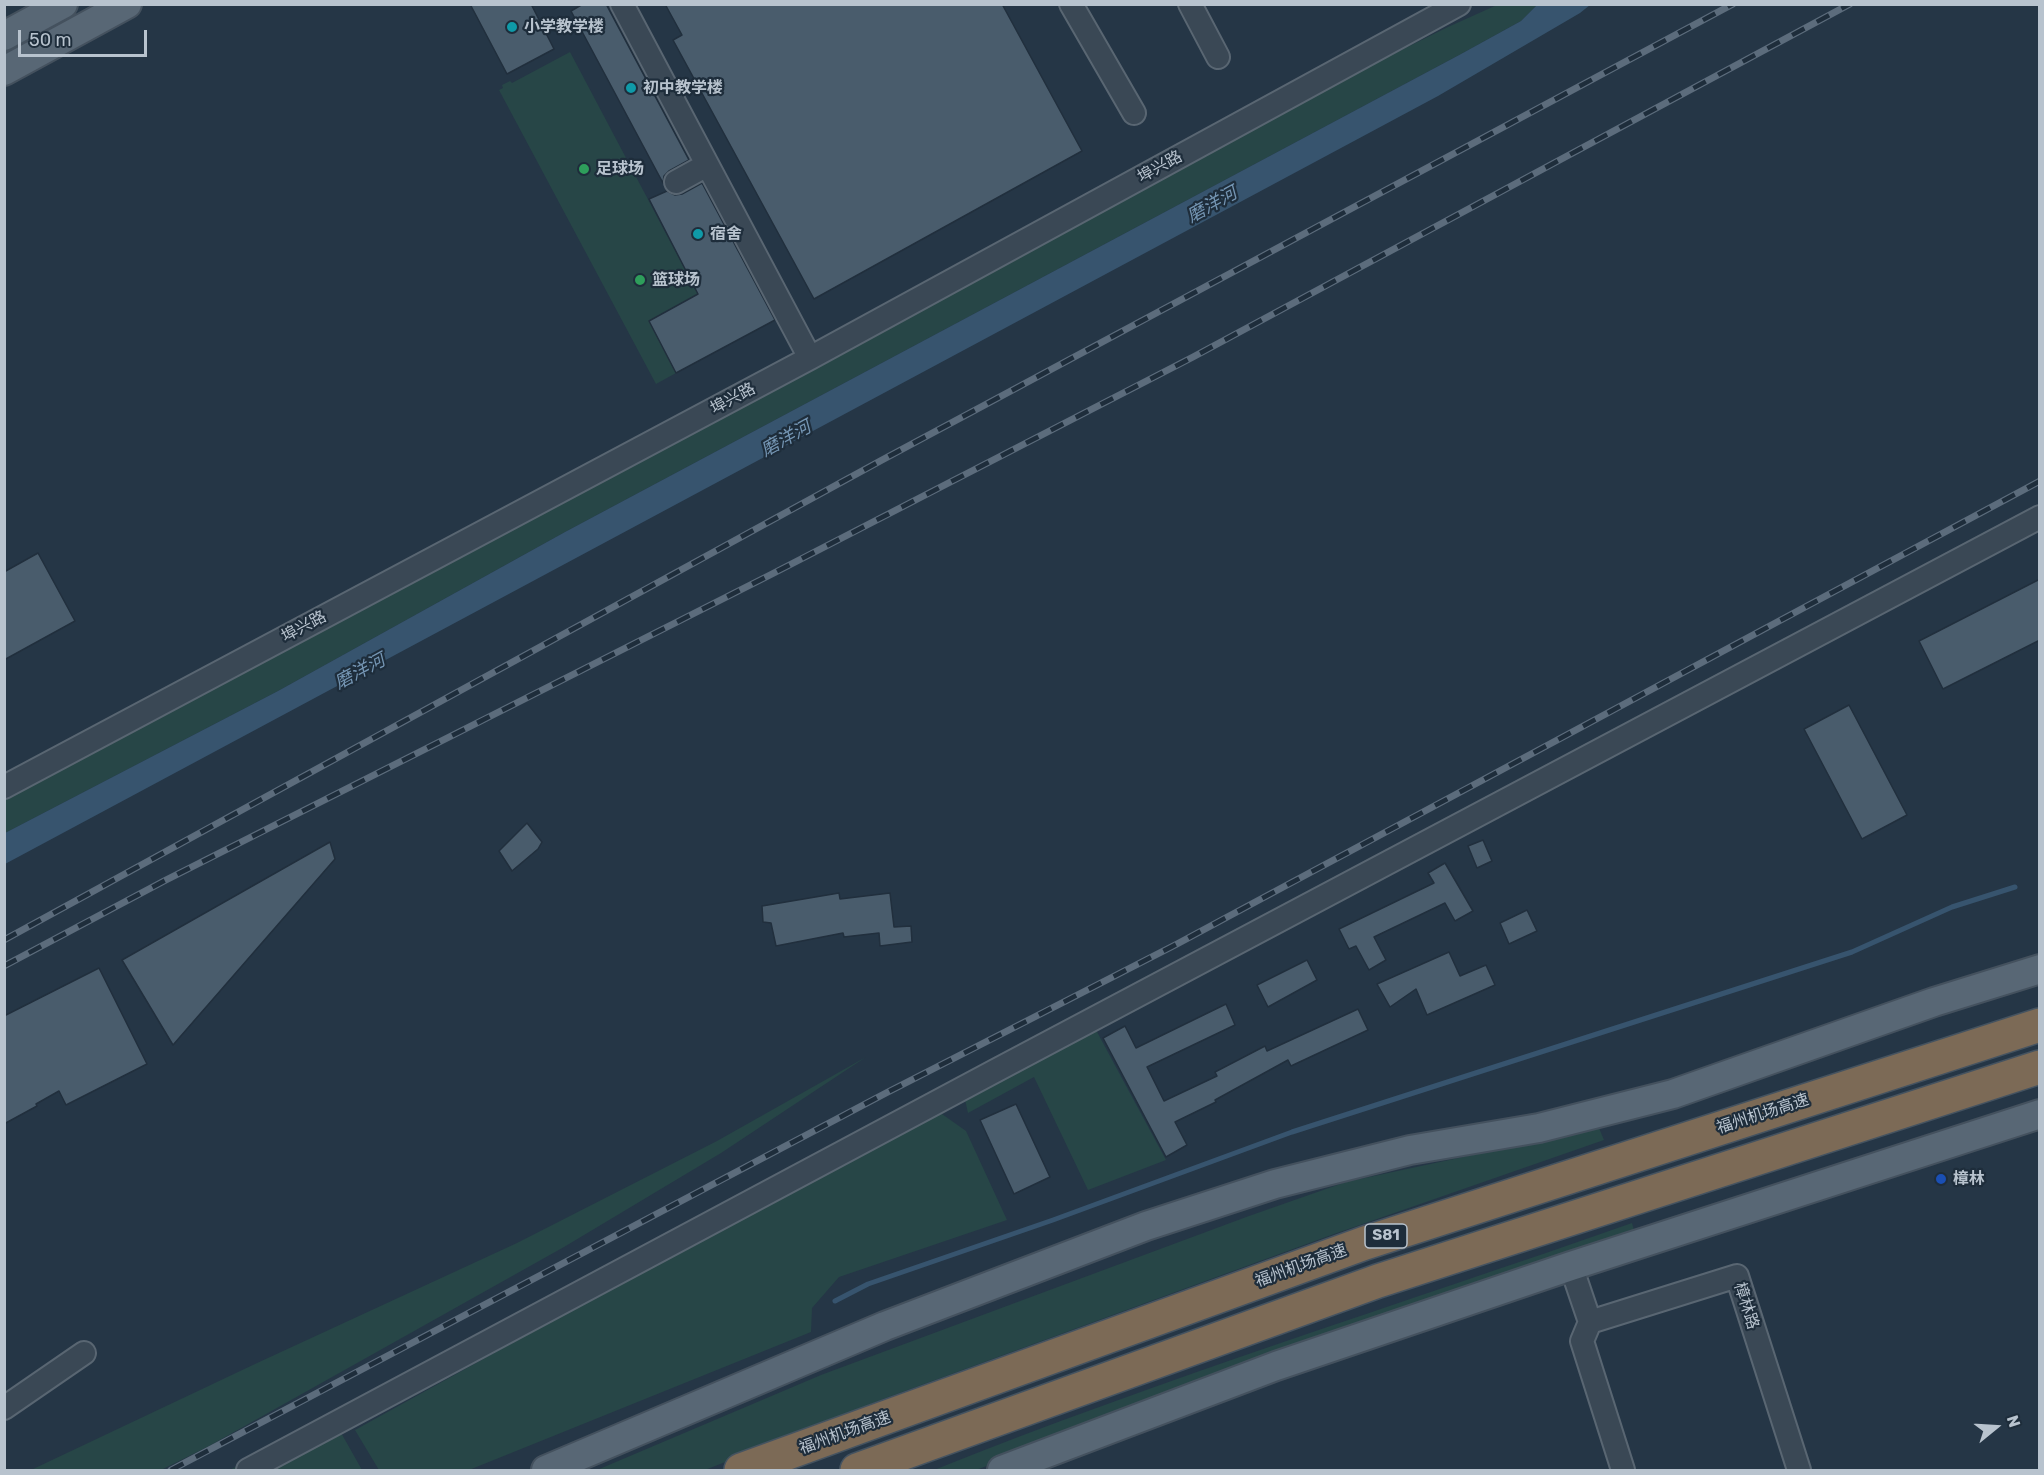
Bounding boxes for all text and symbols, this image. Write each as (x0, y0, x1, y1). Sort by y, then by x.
place label: 小学教学楼 (524, 17, 604, 37)
scale bar (21, 18, 150, 56)
marker: 小学教学楼 (505, 20, 519, 34)
text: 50 m (29, 29, 72, 51)
place label: 初中教学楼 (643, 78, 723, 98)
marker: 初中教学楼 (624, 81, 638, 95)
street label: 埠兴路 (1134, 147, 1186, 187)
place label: 足球场 (596, 159, 644, 179)
marker: 足球场 (577, 162, 591, 176)
water label: 磨洋河 (1183, 182, 1241, 228)
place label: 宿舍 (710, 224, 742, 244)
marker: 宿舍 (691, 227, 705, 241)
place label: 篮球场 (652, 270, 700, 290)
marker: 篮球场 (633, 273, 647, 287)
street label: 埠兴路 (707, 379, 759, 419)
water label: 磨洋河 (757, 416, 815, 462)
street label: 埠兴路 (278, 607, 330, 647)
water label: 磨洋河 (331, 650, 389, 694)
street label: 福州机场高速 (1714, 1090, 1812, 1138)
place label: 樟林 (1953, 1169, 1985, 1189)
marker: 樟林 (1934, 1172, 1948, 1186)
road number: S81 (1365, 1224, 1407, 1248)
street label: 福州机场高速 (1253, 1241, 1349, 1291)
street label: 樟林路 (1729, 1280, 1763, 1332)
north arrow (1966, 1397, 2026, 1457)
street label: 福州机场高速 (797, 1408, 893, 1458)
text: N (2003, 1413, 2024, 1430)

